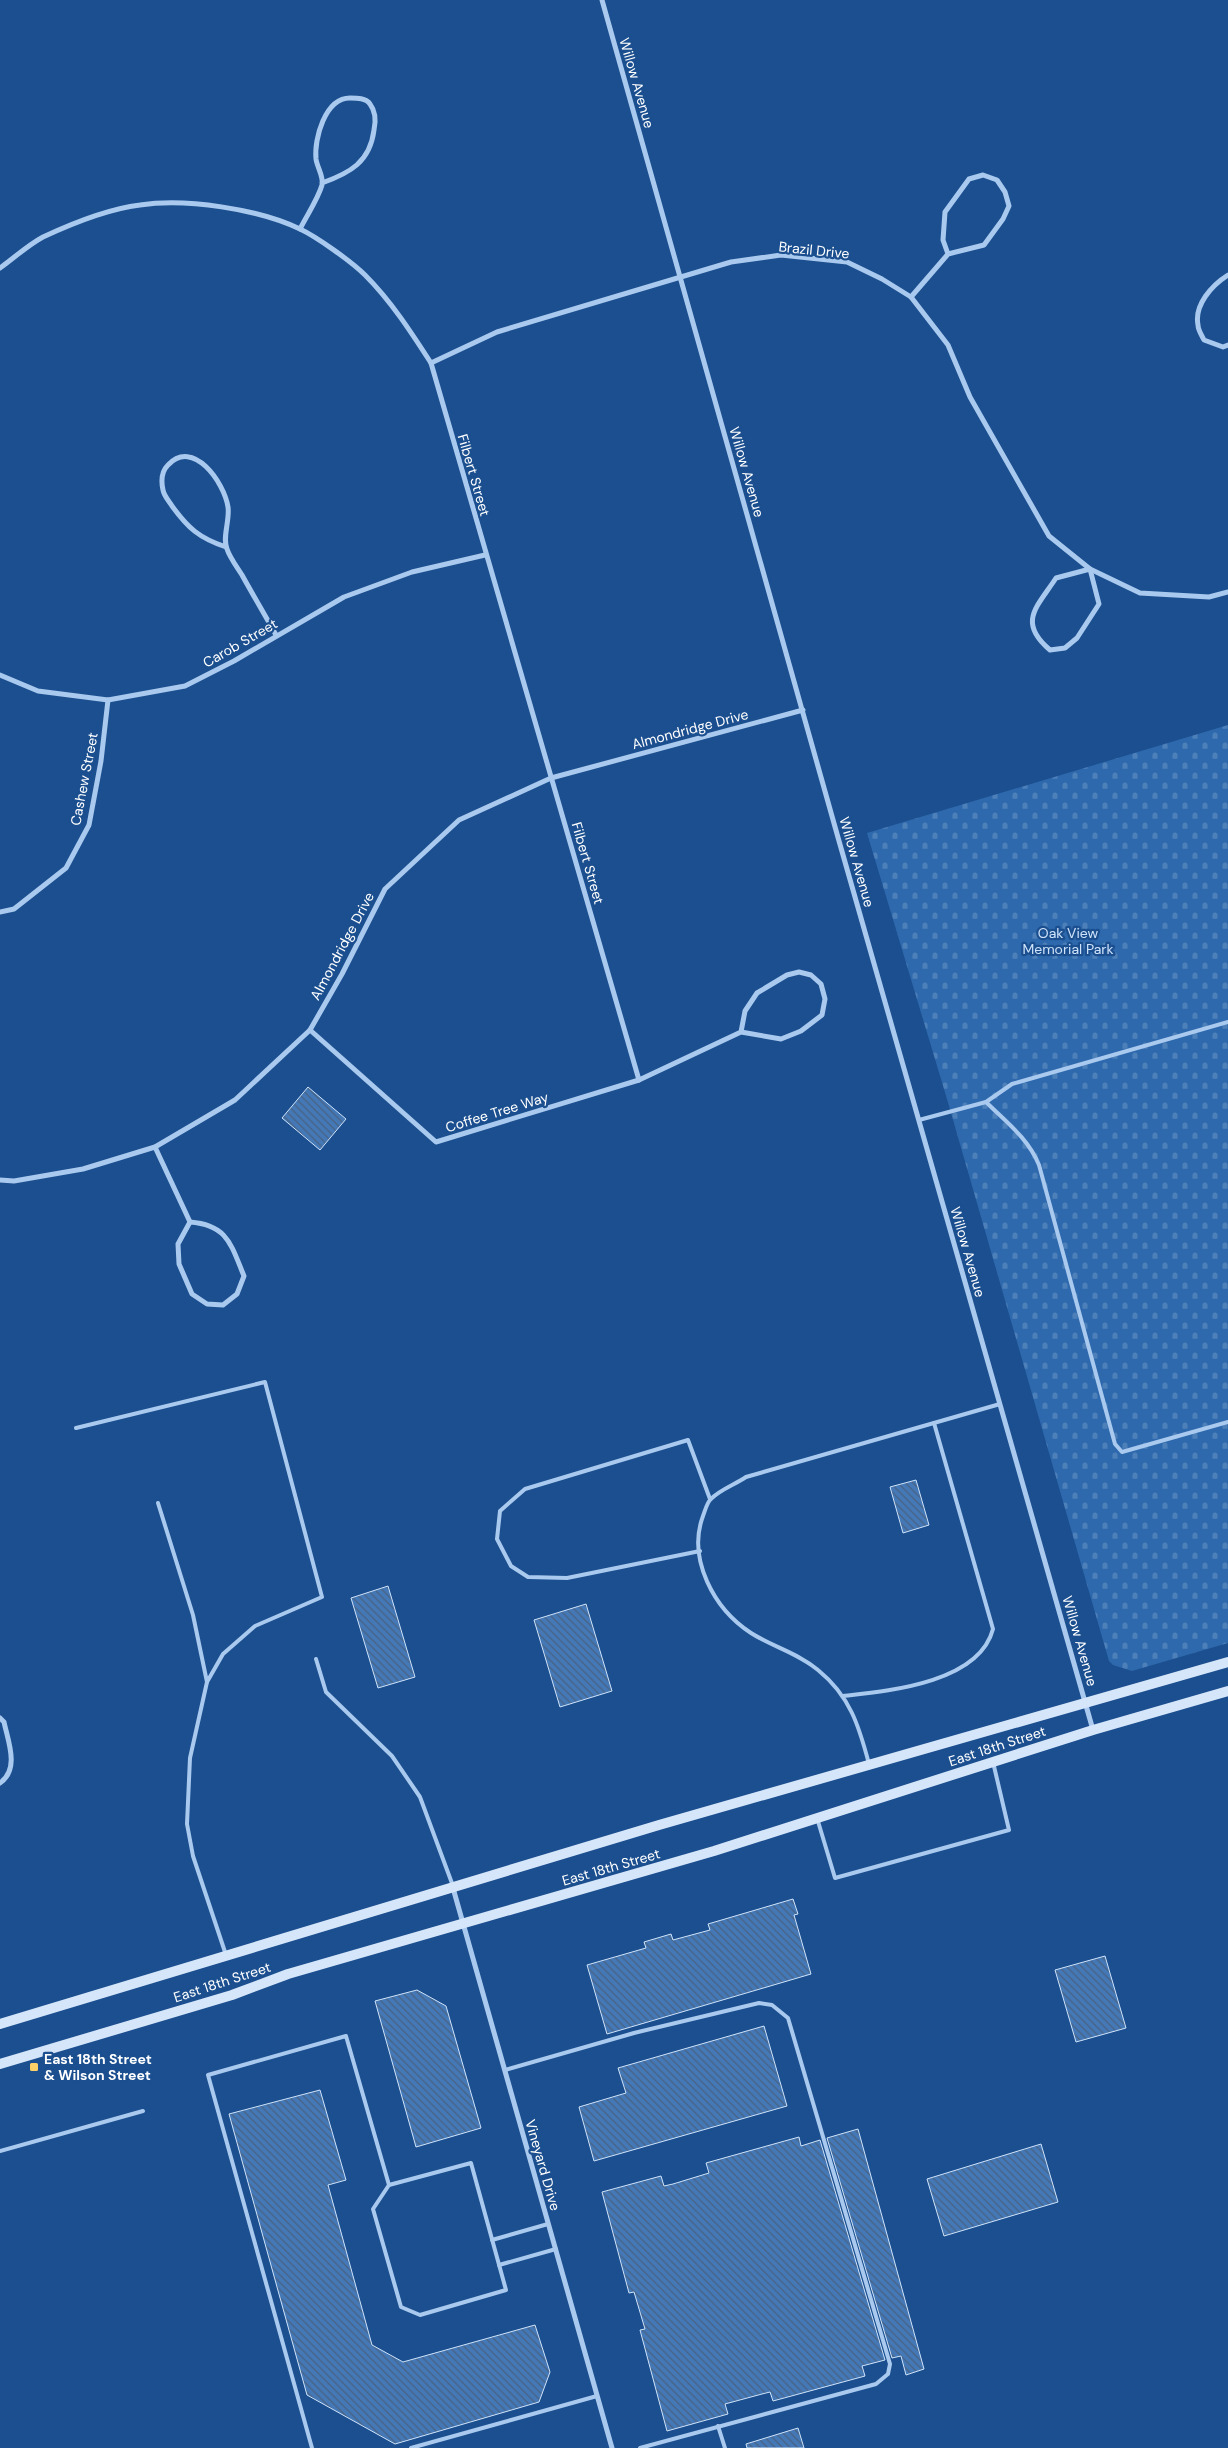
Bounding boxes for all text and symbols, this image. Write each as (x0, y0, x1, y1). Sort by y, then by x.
street label: Willow Avenue (616, 36, 659, 130)
street label: Brazil Drive (778, 237, 850, 263)
street label: Willow Avenue (726, 425, 769, 519)
street label: Filbert Street (454, 432, 494, 518)
street label: Carob Street (200, 614, 280, 672)
street label: Almondridge Drive (630, 705, 750, 753)
street label: Cashew Street (66, 731, 102, 827)
street label: Willow Avenue (836, 815, 879, 909)
street label: Filbert Street (568, 820, 608, 906)
street label: Almondridge Drive (306, 889, 378, 1003)
park label: Oak View Memorial Park (1022, 924, 1114, 958)
street label: Coffee Tree Way (443, 1088, 551, 1136)
street label: Willow Avenue (947, 1205, 990, 1299)
street label: Willow Avenue (1059, 1594, 1102, 1688)
street label: East 18th Street (946, 1722, 1048, 1770)
street label: East 18th Street (560, 1844, 662, 1890)
street label: East 18th Street (171, 1958, 273, 2006)
place label: East 18th Street & Wilson Street (44, 2050, 152, 2084)
marker: East 18th Street & Wilson Street (28, 2061, 40, 2073)
street label: Vineyard Drive (521, 2117, 565, 2213)

